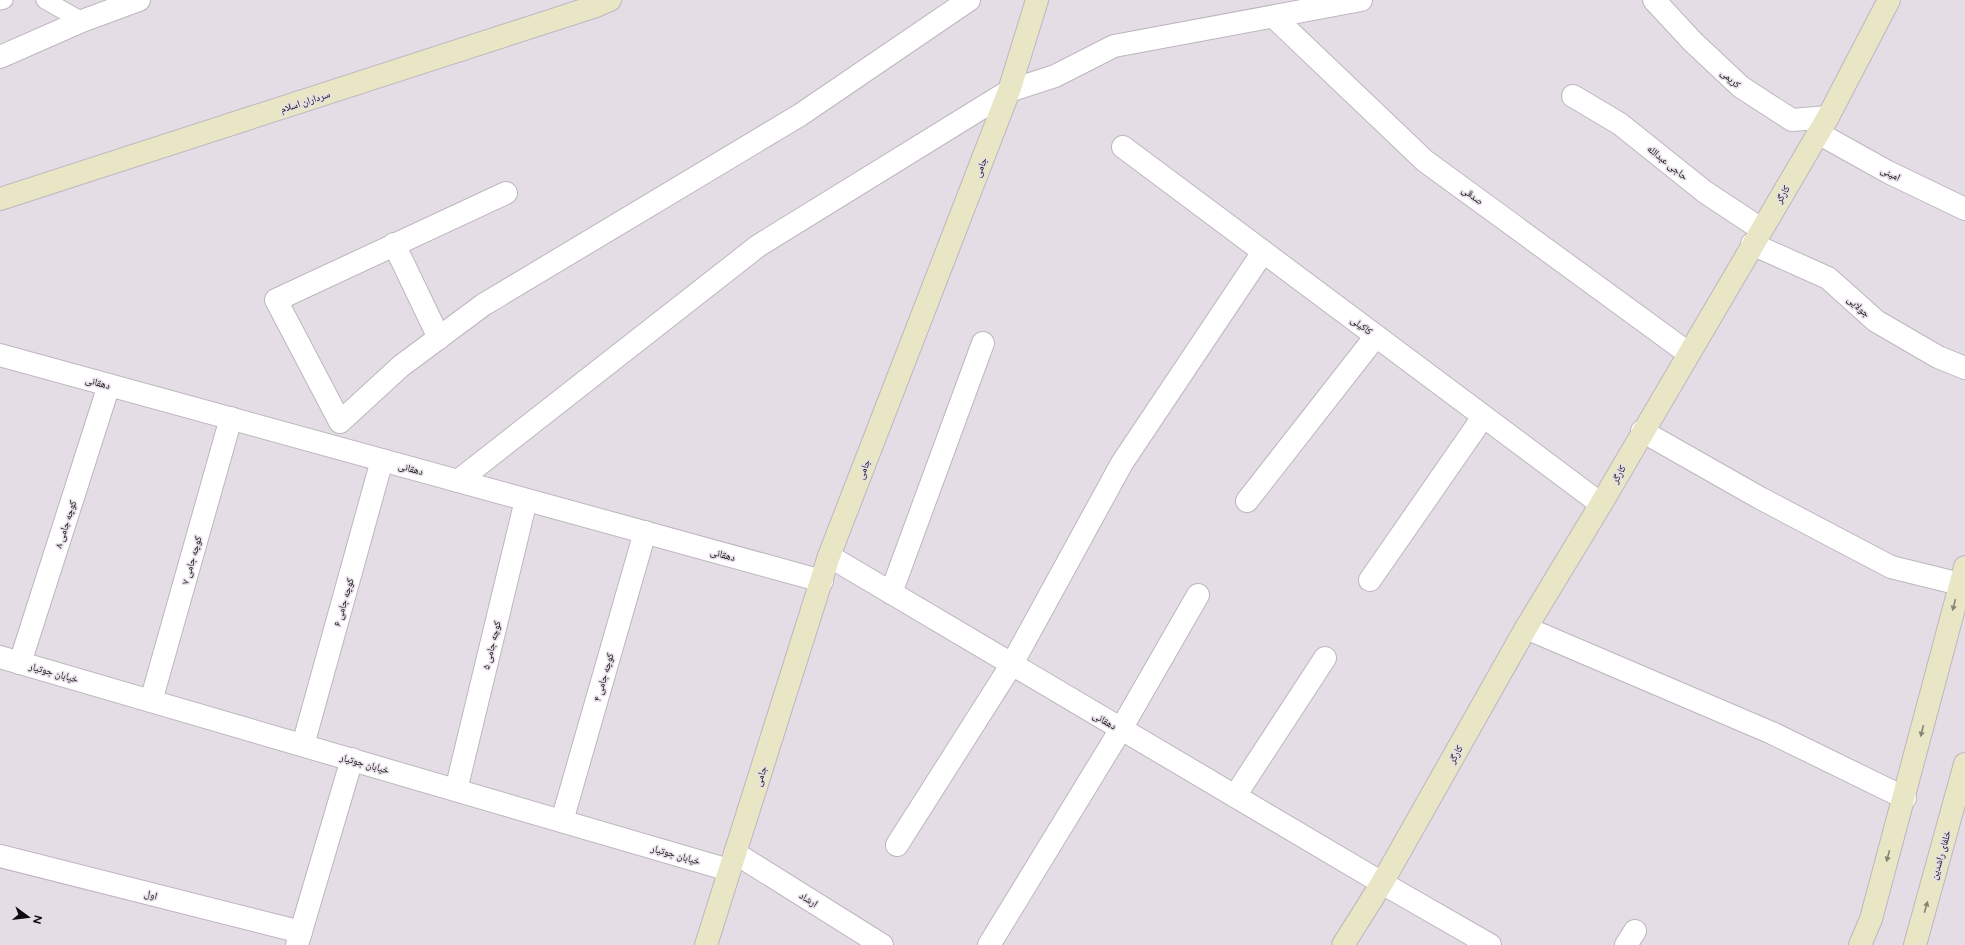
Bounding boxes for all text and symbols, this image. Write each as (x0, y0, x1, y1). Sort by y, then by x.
street label: کریمی (1718, 66, 1743, 91)
street label: سرداران اسلام (279, 87, 332, 117)
street label: حاجی عبدالله (1645, 142, 1691, 183)
street label: جامی (971, 155, 990, 179)
street label: امینی (1879, 163, 1903, 184)
street label: صدقی (1459, 183, 1486, 208)
street label: کارگر (1772, 183, 1793, 206)
street label: جولایی (1844, 293, 1873, 320)
street label: کاکیلی (1348, 313, 1375, 338)
street label: دهقانی (84, 373, 112, 392)
street label: جامی (854, 457, 873, 481)
street label: دهقانی (397, 459, 425, 478)
street label: کارگر (1608, 463, 1629, 486)
street label: کوچه جامی ۸ (52, 499, 79, 550)
street label: کوچه جامی ۷ (178, 535, 205, 586)
street label: دهقانی (709, 545, 737, 564)
street label: کوچه جامی ۶ (330, 577, 357, 628)
one-way arrow (1951, 599, 1957, 611)
street label: کوچه جامی ۵ (479, 620, 504, 671)
street label: کوچه جامی ۴ (590, 652, 617, 703)
street label: خیابان جوتیار (27, 659, 81, 686)
street label: دهقانی (1091, 708, 1119, 733)
one-way arrow (1919, 725, 1925, 737)
street label: کارگر (1445, 743, 1466, 766)
street label: خیابان جوتیار (338, 750, 392, 777)
street label: جامی (751, 764, 770, 788)
street label: خلفای راشدین (1927, 828, 1954, 881)
street label: خیابان جوتیار (649, 841, 703, 868)
one-way arrow (1885, 850, 1891, 863)
street label: اول (143, 887, 159, 902)
street label: ارشاد (797, 889, 820, 910)
north arrow (8, 897, 48, 937)
one-way arrow (1923, 901, 1929, 913)
text: N (30, 914, 45, 925)

